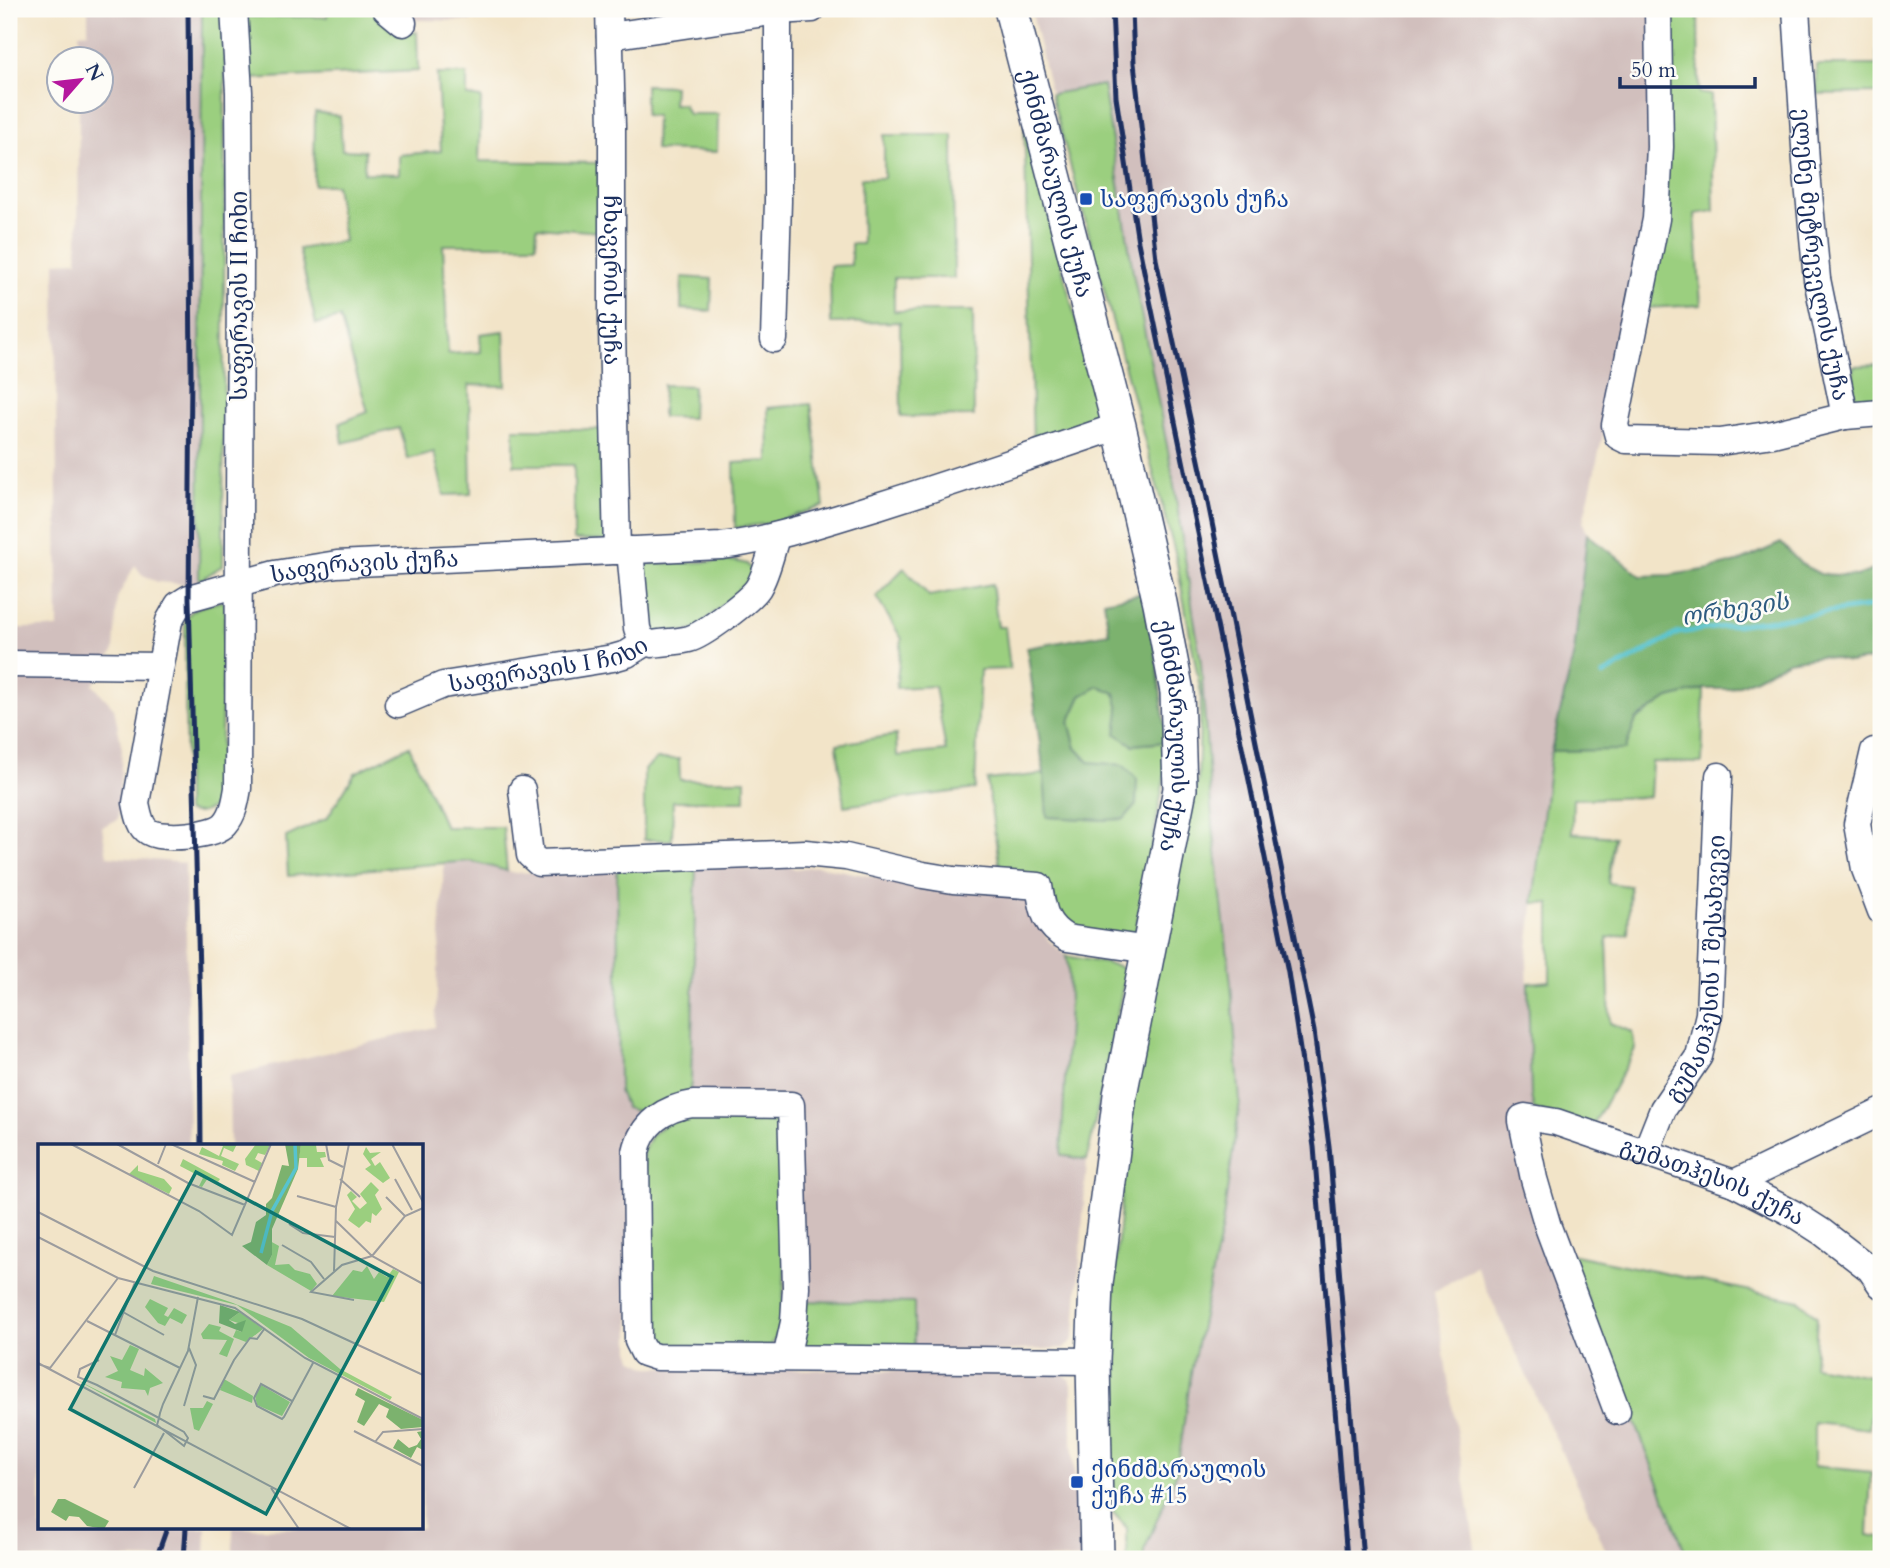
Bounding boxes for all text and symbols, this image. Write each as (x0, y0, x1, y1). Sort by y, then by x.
north arrow (46, 46, 116, 116)
scale bar (1620, 46, 1755, 90)
text: 50 m (1631, 56, 1676, 85)
text: N (79, 59, 110, 86)
street label: ქინძმარაულის ქუჩა (1011, 66, 1100, 301)
street label: ელენე მეტრეველის ქუჩა (1787, 107, 1856, 403)
place label: საფერავის ქუჩა (1100, 184, 1289, 215)
street label: საფერავის II ჩიხი (224, 191, 255, 401)
marker: საფერავის ქუჩა (1078, 191, 1094, 207)
street label: ჩხავერის ქუჩა (596, 195, 628, 366)
street label: საფერავის ქუჩა (268, 543, 459, 591)
water label: ორხევის (1679, 585, 1791, 634)
street label: ქინძმარაულის ქუჩა (1147, 617, 1195, 855)
street label: საფერავის I ჩიხი (446, 630, 654, 700)
street label: გუმათჰესის I შესახვევი (1658, 834, 1733, 1107)
street label: გუმათჰესის ქუჩა (1616, 1130, 1811, 1233)
inset map (38, 1144, 424, 1530)
place label: ქინძმარაულის ქუჩა #15 (1091, 1454, 1266, 1511)
marker: ქინძმარაულის ქუჩა #15 (1069, 1474, 1085, 1490)

